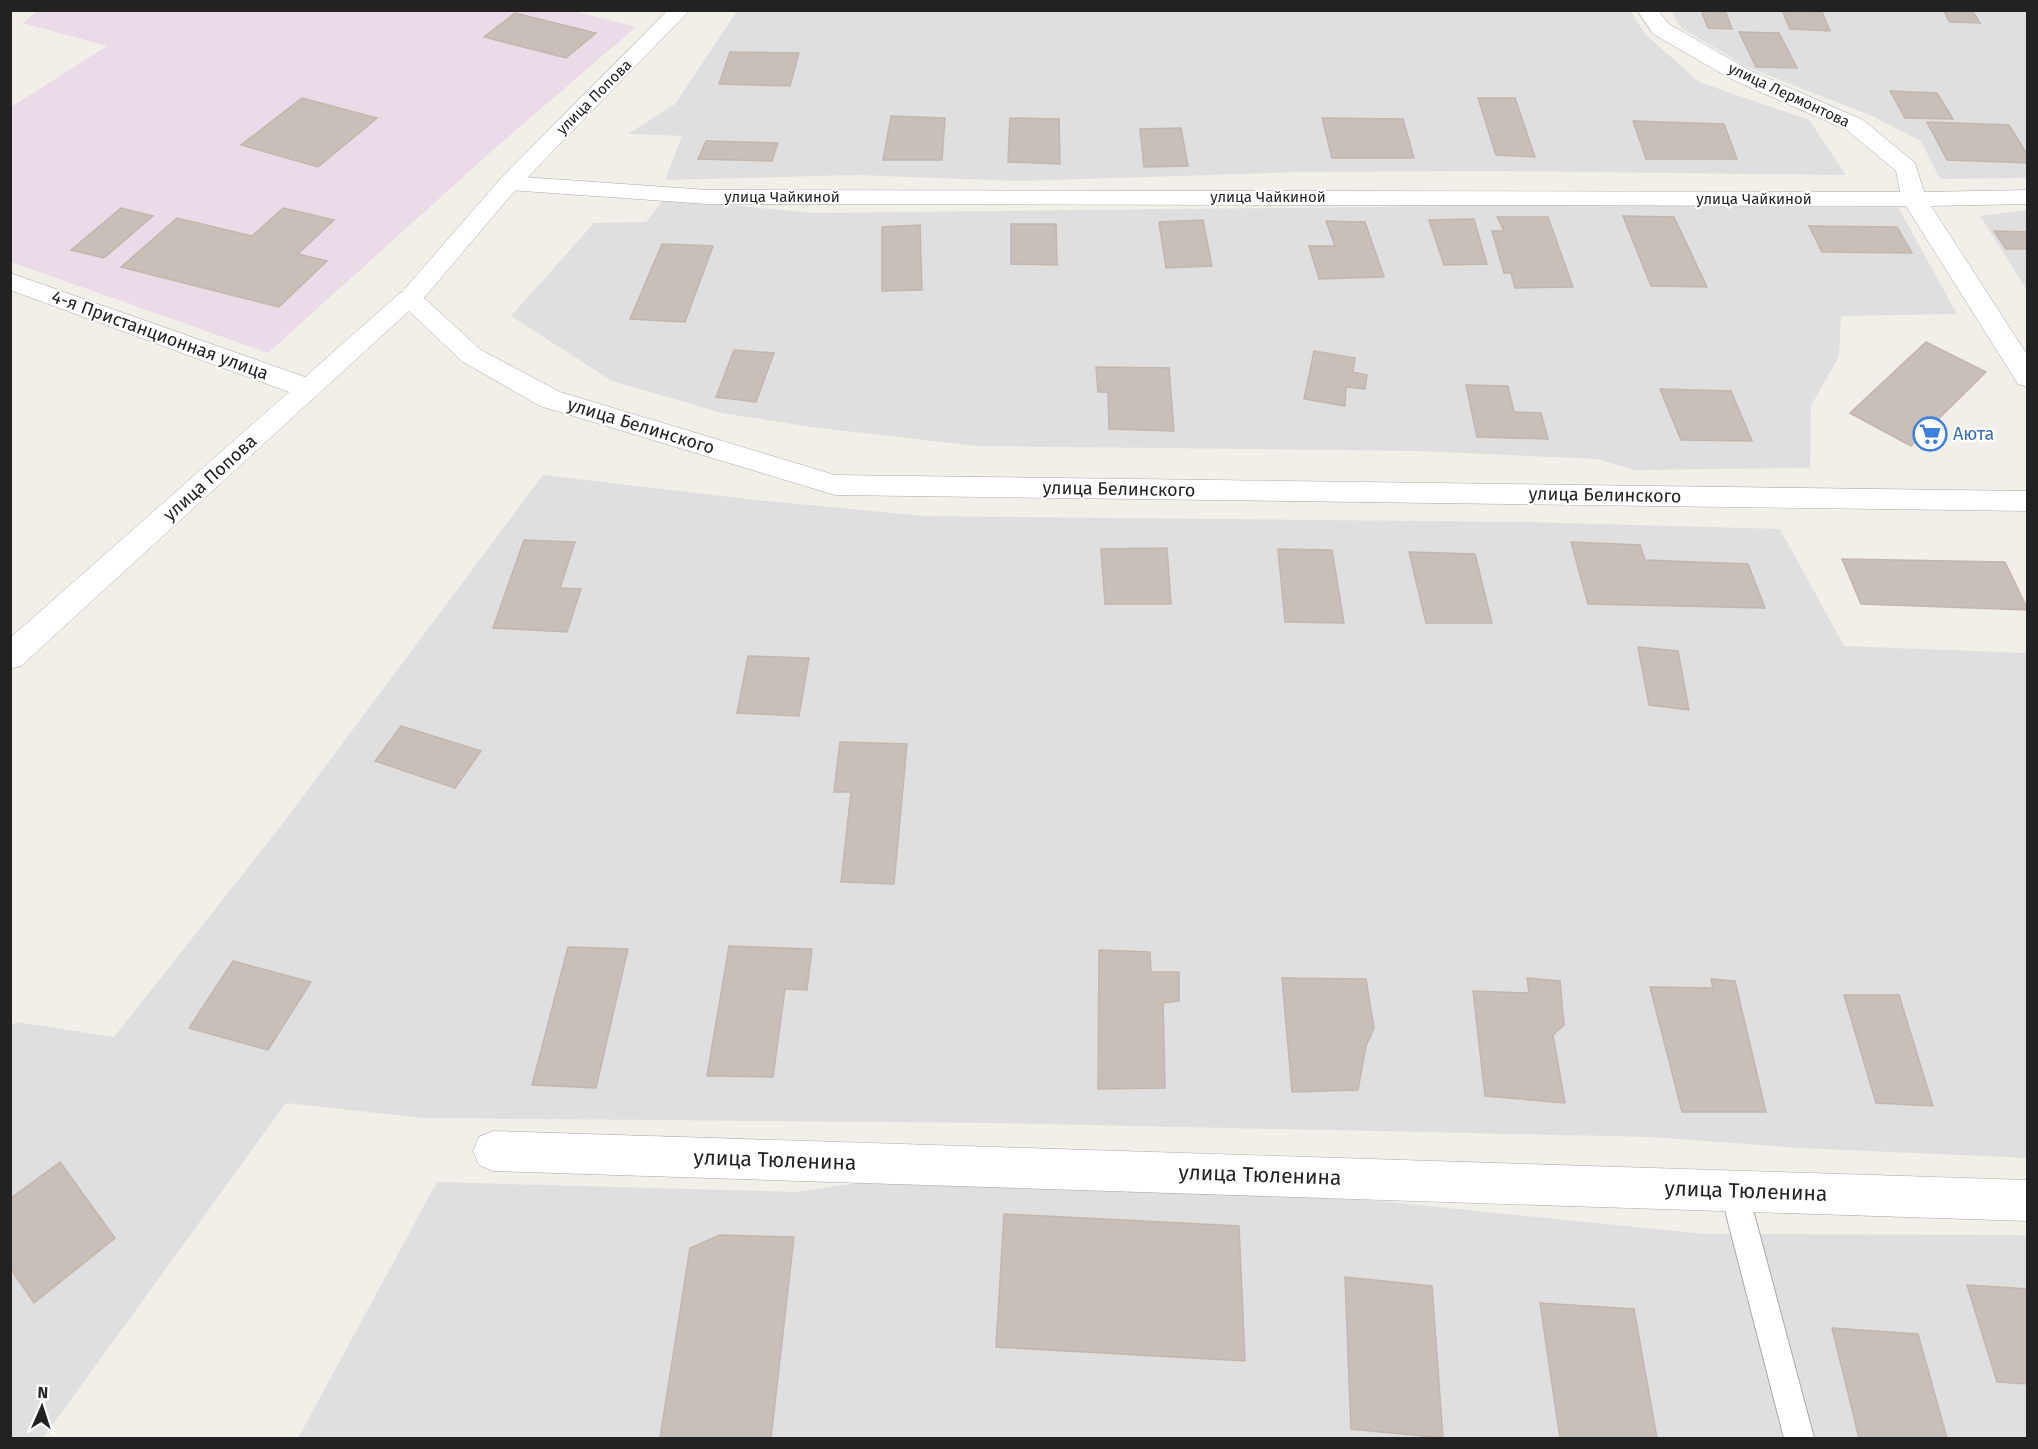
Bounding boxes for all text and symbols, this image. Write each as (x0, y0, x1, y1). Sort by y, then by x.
street label: улица Попова (553, 56, 635, 138)
street label: улица Лермонтова (1725, 59, 1853, 131)
street label: улица Чайкиной (724, 188, 840, 206)
street label: улица Чайкиной (1210, 188, 1326, 206)
street label: улица Чайкиной (1696, 190, 1812, 208)
street label: 4-я Пристанционная улица (49, 285, 271, 385)
street label: улица Белинского (565, 393, 717, 459)
supermarket icon: Аюта (1912, 416, 1948, 452)
place label: Аюта (1953, 423, 1994, 445)
street label: улица Попова (159, 430, 261, 526)
street label: улица Белинского (1042, 477, 1196, 501)
street label: улица Белинского (1528, 483, 1682, 507)
street label: улица Тюленина (693, 1144, 857, 1176)
street label: улица Тюленина (1178, 1159, 1342, 1191)
street label: улица Тюленина (1664, 1175, 1828, 1207)
north arrow (12, 1377, 72, 1437)
text: N (37, 1383, 49, 1402)

